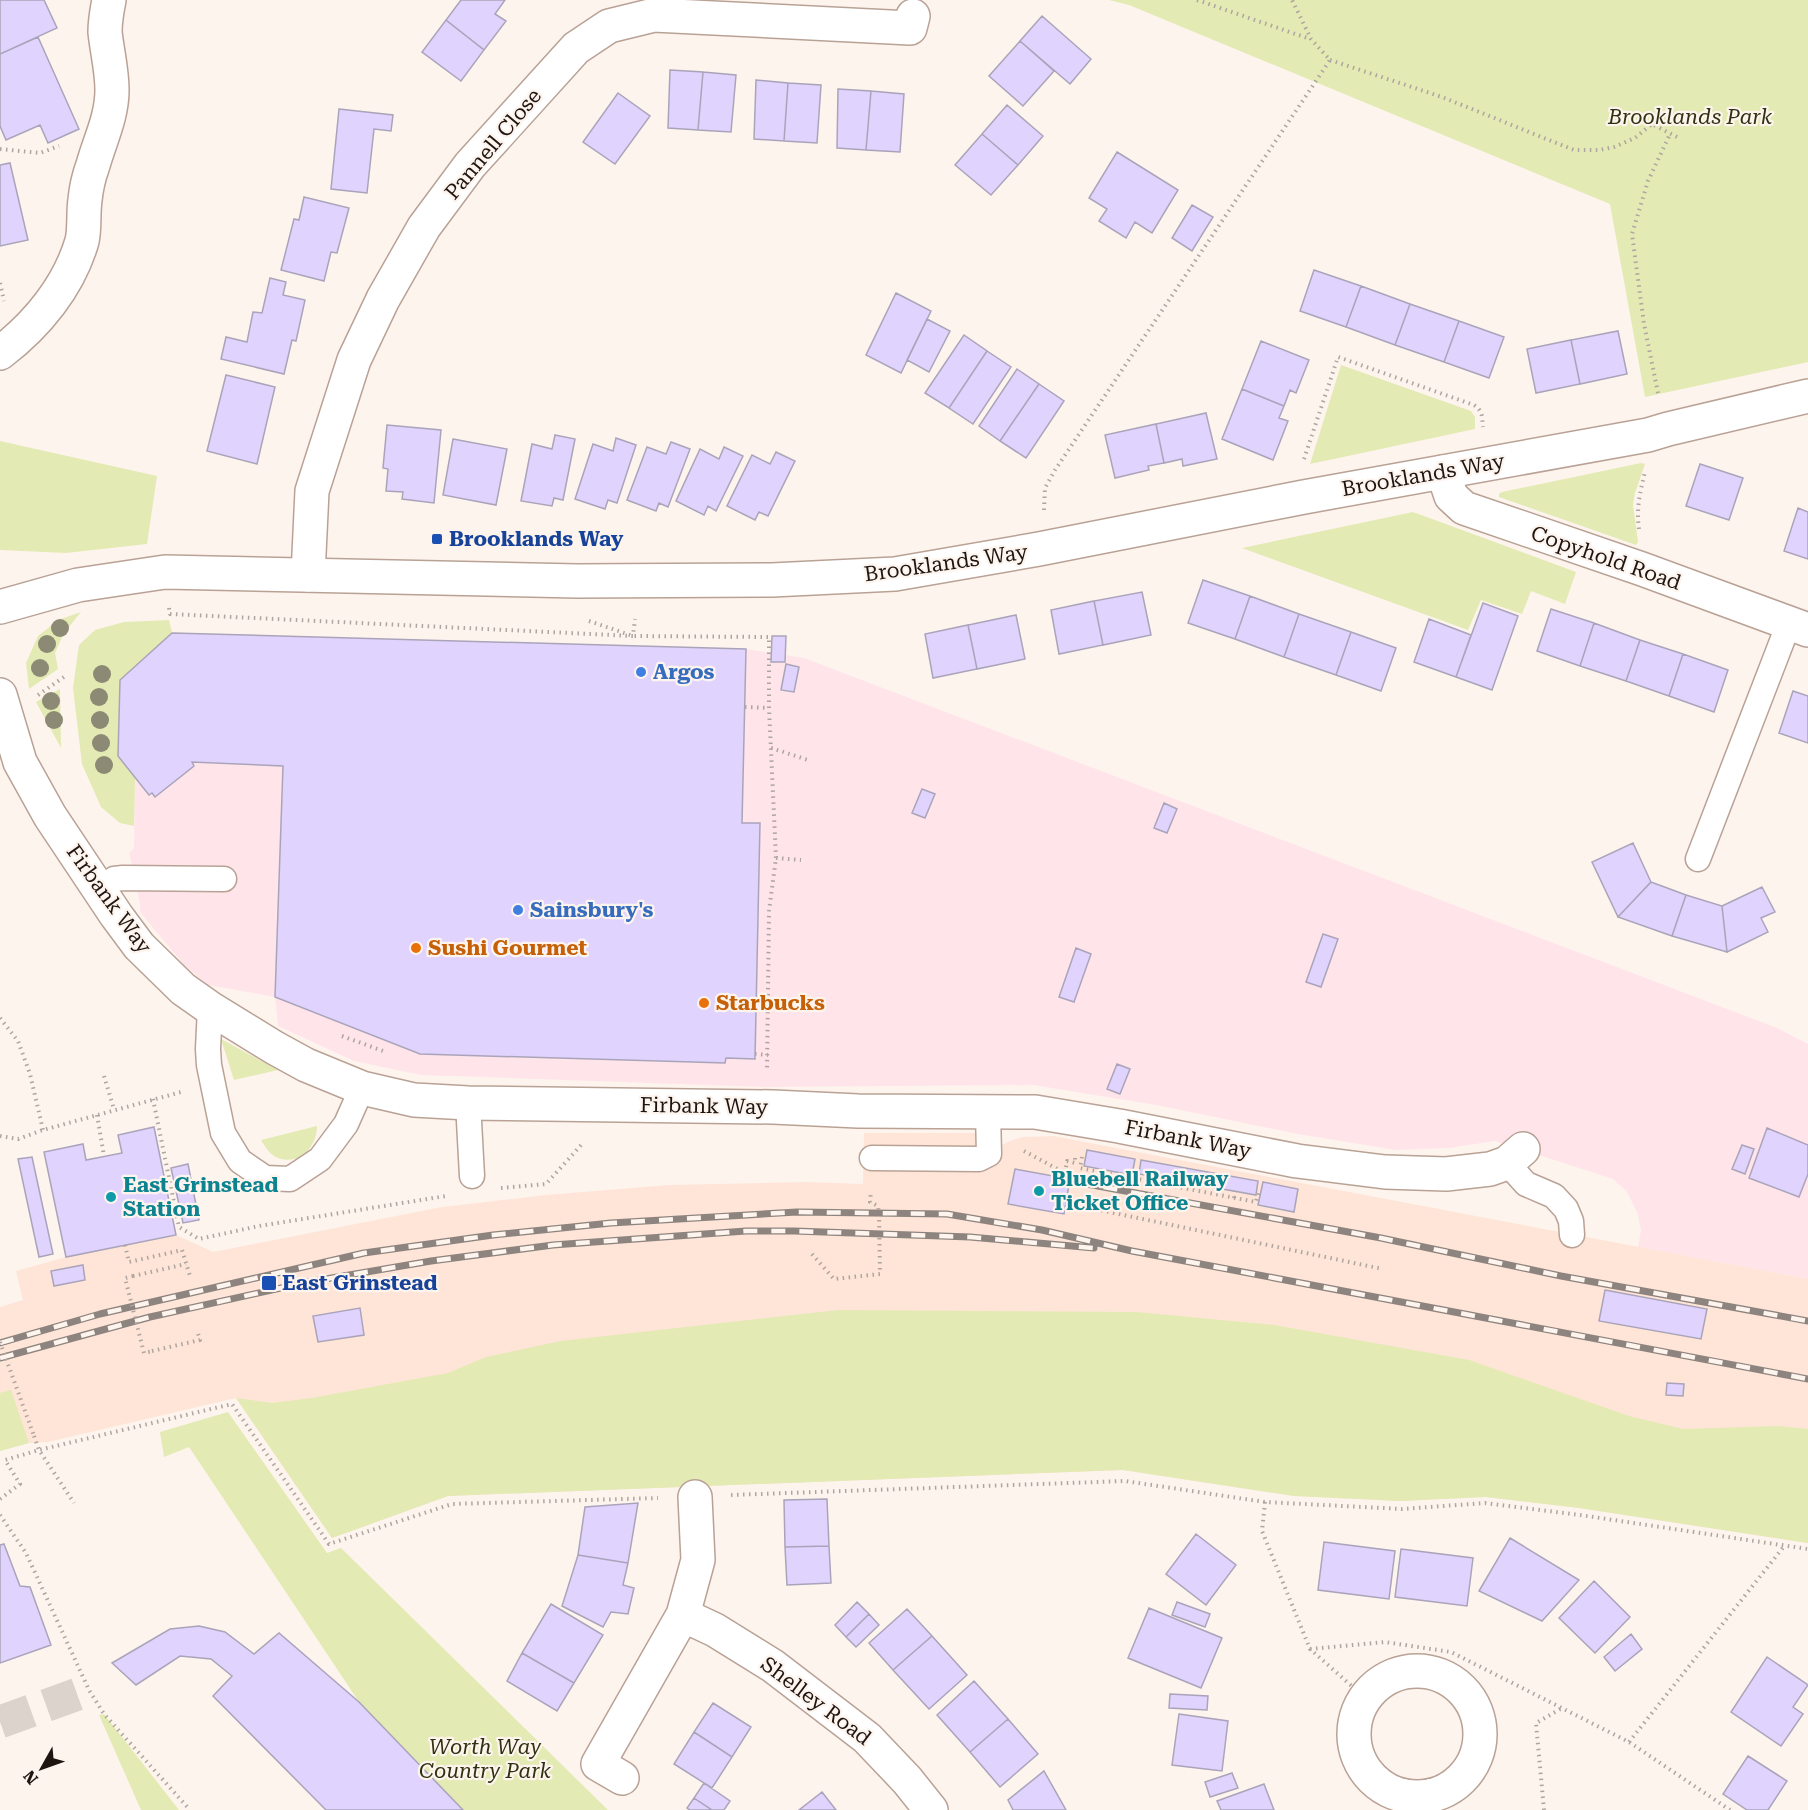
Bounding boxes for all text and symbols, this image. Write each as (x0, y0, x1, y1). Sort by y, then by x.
street label: Pannell Close (440, 84, 546, 204)
park label: Brooklands Park (1607, 105, 1773, 129)
street label: Brooklands Way (1340, 449, 1507, 501)
street label: Copyhold Road (1528, 521, 1685, 595)
place label: Brooklands Way (449, 527, 624, 551)
marker: Brooklands Way (430, 532, 444, 546)
street label: Brooklands Way (863, 540, 1030, 586)
place label: Argos (653, 660, 715, 684)
marker: Argos (634, 665, 648, 679)
street label: Firbank Way (62, 840, 157, 958)
place label: Sainsbury's (530, 898, 654, 922)
marker: Sainsbury's (511, 903, 525, 917)
place label: Sushi Gourmet (428, 936, 588, 960)
marker: Sushi Gourmet (409, 941, 423, 955)
place label: Starbucks (716, 991, 825, 1015)
marker: Starbucks (697, 996, 711, 1010)
street label: Firbank Way (640, 1093, 769, 1119)
street label: Firbank Way (1123, 1115, 1254, 1163)
place label: Bluebell Railway Ticket Office (1051, 1167, 1229, 1215)
place label: East Grinstead Station (123, 1173, 278, 1221)
marker: Bluebell Railway Ticket Office (1032, 1184, 1046, 1198)
marker: East Grinstead Station (104, 1190, 118, 1204)
place label: East Grinstead (282, 1271, 437, 1295)
marker: East Grinstead (260, 1274, 278, 1292)
street label: Shelley Road (756, 1652, 876, 1751)
park label: Worth Way Country Park (419, 1735, 552, 1783)
north arrow (12, 1738, 72, 1798)
text: N (20, 1766, 42, 1788)

